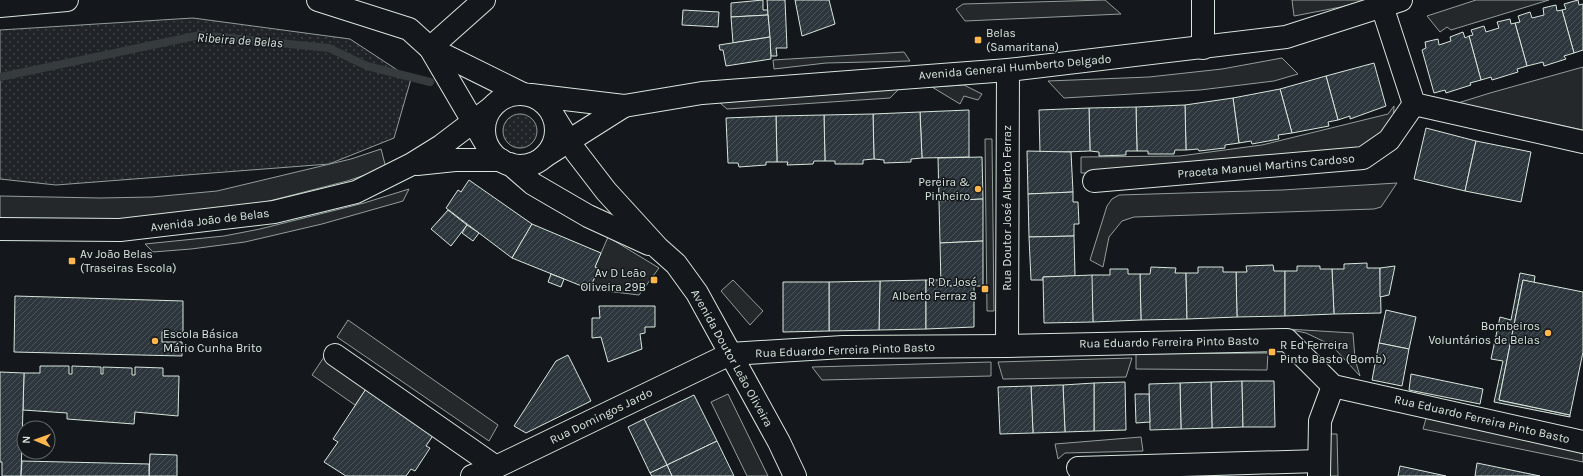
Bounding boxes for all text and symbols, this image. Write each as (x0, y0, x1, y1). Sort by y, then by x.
place label: Belas (Samaritana) (986, 26, 1059, 54)
water label: Ribeira de Belas (197, 30, 283, 50)
marker: Belas (Samaritana) (973, 35, 983, 45)
street label: Avenida General Humberto Delgado (918, 52, 1112, 82)
street label: Rua Doutor José Alberto Ferraz (1000, 125, 1014, 291)
street label: Praceta Manuel Martins Cardoso (1177, 151, 1355, 181)
place label: Pereira & Pinheiro (918, 175, 970, 203)
marker: Pereira & Pinheiro (973, 184, 983, 194)
street label: Avenida João de Belas (150, 206, 270, 234)
place label: Av João Belas (Traseiras Escola) (80, 247, 177, 275)
marker: Av João Belas (Traseiras Escola) (67, 256, 77, 266)
place label: Av D Leão Oliveira 29B (580, 266, 646, 294)
marker: Av D Leão Oliveira 29B (649, 275, 659, 285)
place label: R Dr José Alberto Ferraz 8 (892, 275, 977, 303)
marker: R Dr José Alberto Ferraz 8 (980, 284, 990, 294)
street label: Avenida Doutor Leão Oliveira (688, 287, 776, 429)
place label: Bombeiros Voluntários de Belas (1428, 319, 1540, 347)
place label: Escola Básica Mário Cunha Brito (163, 327, 262, 355)
marker: Bombeiros Voluntários de Belas (1543, 328, 1553, 338)
street label: Rua Eduardo Ferreira Pinto Basto (1079, 333, 1259, 351)
marker: Escola Básica Mário Cunha Brito (150, 336, 160, 346)
place label: R Ed Ferreira Pinto Basto (Bomb) (1280, 338, 1387, 366)
street label: Rua Eduardo Ferreira Pinto Basto (755, 340, 935, 360)
marker: R Ed Ferreira Pinto Basto (Bomb) (1267, 347, 1277, 357)
street label: Rua Domingos Jardo (547, 385, 655, 447)
street label: Rua Eduardo Ferreira Pinto Basto (1393, 392, 1571, 446)
north arrow (16, 420, 56, 460)
text: N (20, 435, 33, 444)

